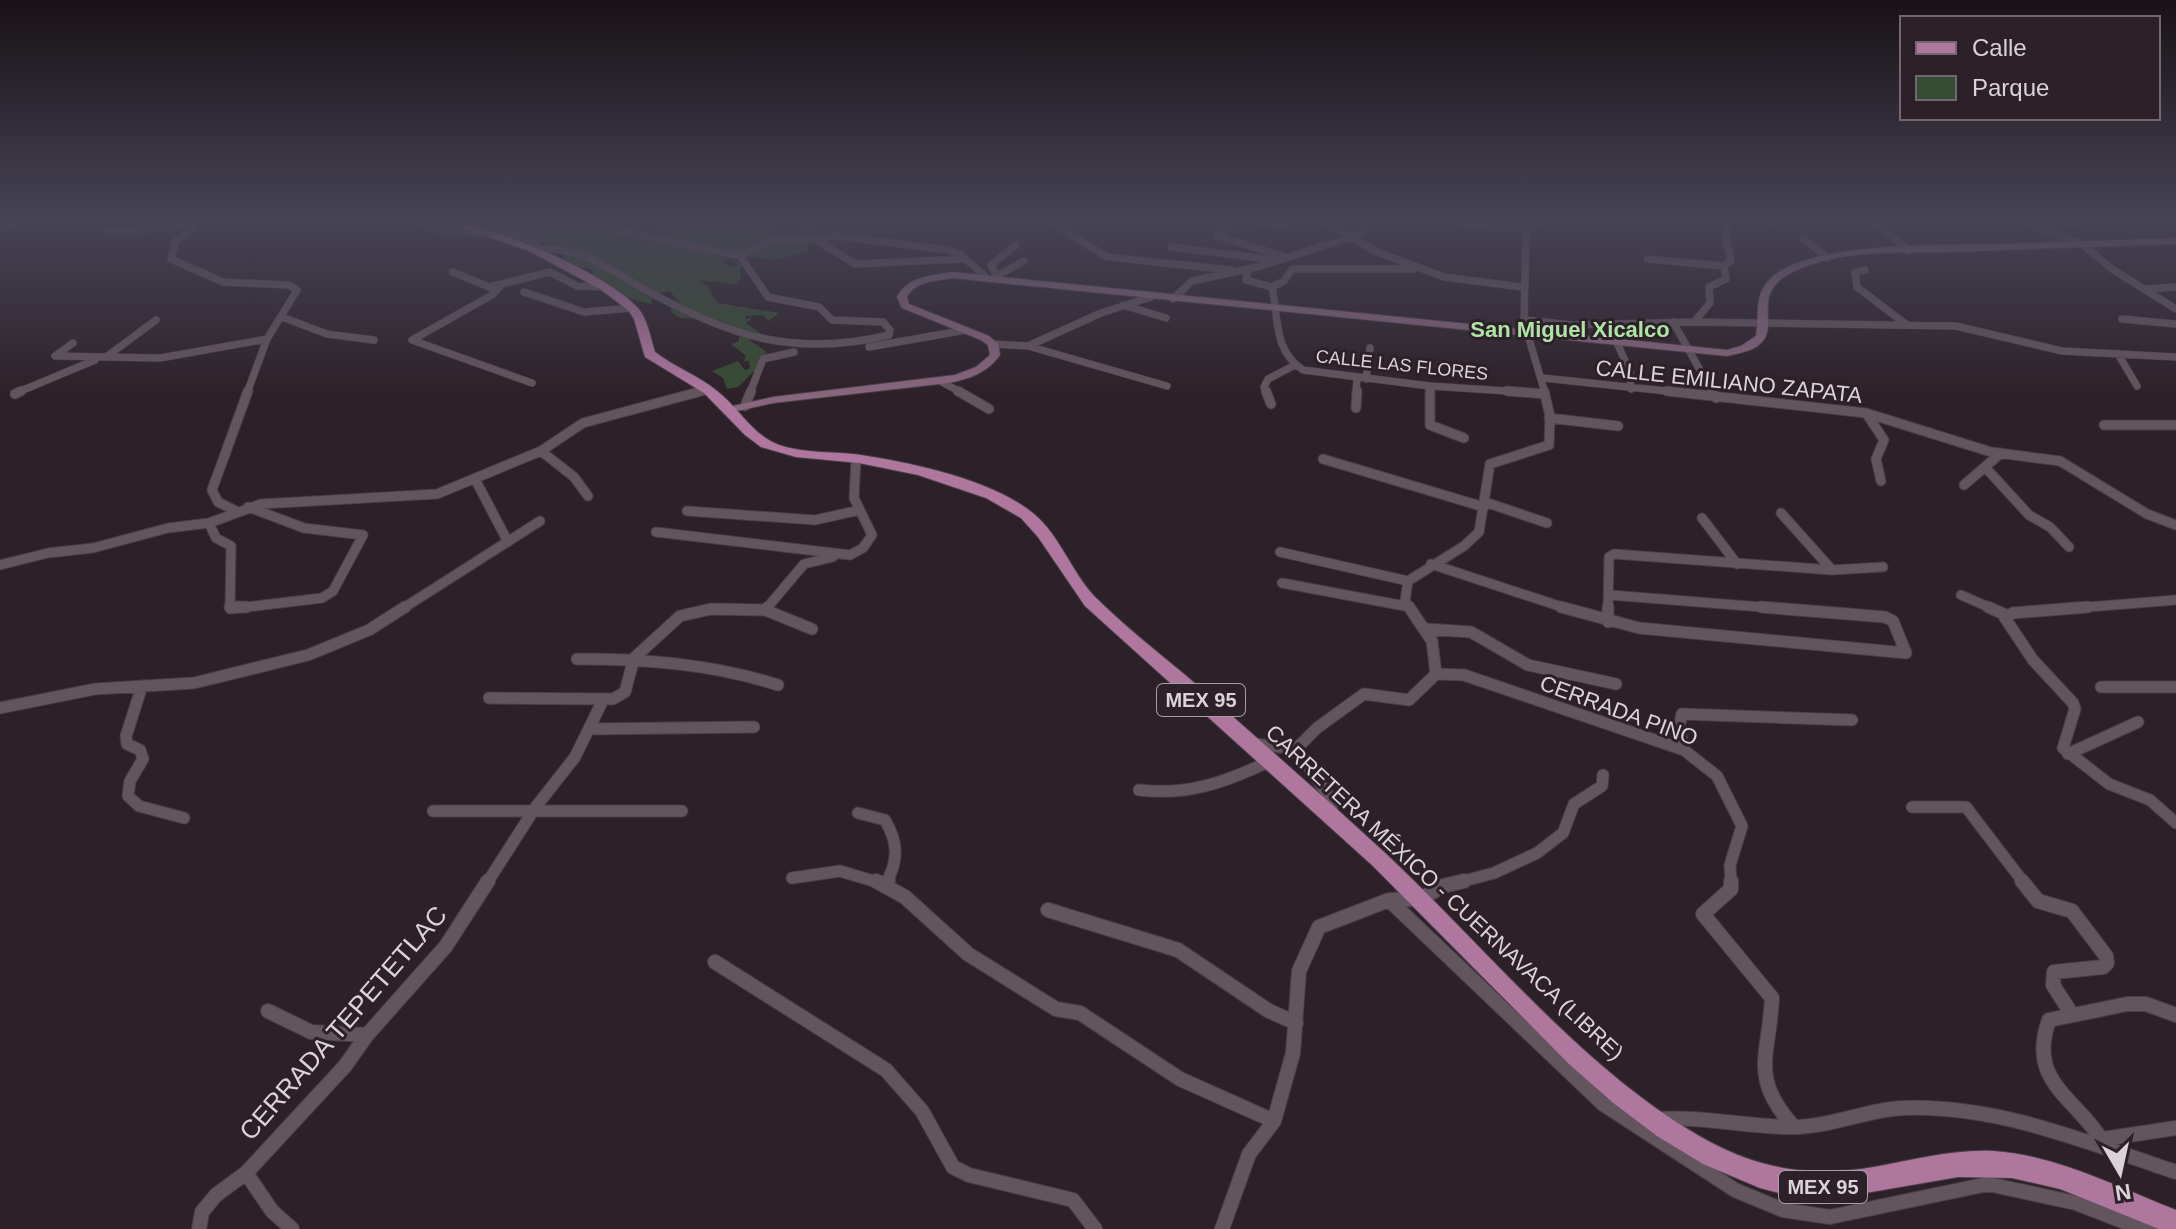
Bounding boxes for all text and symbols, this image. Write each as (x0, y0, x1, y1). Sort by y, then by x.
legend (1900, 16, 2160, 120)
text: Calle (1972, 34, 2027, 61)
text: Parque (1972, 74, 2049, 101)
district label: San Miguel Xicalco (1470, 317, 1670, 342)
street label: CALLE LAS FLORES (1315, 346, 1489, 384)
street label: CALLE EMILIANO ZAPATA (1594, 355, 1864, 408)
street label: CERRADA PINO (1536, 670, 1701, 751)
road number: MEX 95 (1157, 684, 1245, 716)
street label: CARRETERA MÉXICO - CUERNAVACA (LIBRE) (1261, 720, 1629, 1065)
street label: CERRADA TEPETETLAC (233, 900, 453, 1146)
north arrow (2080, 1133, 2160, 1213)
road number: MEX 95 (1779, 1171, 1867, 1203)
text: N (2113, 1179, 2133, 1206)

